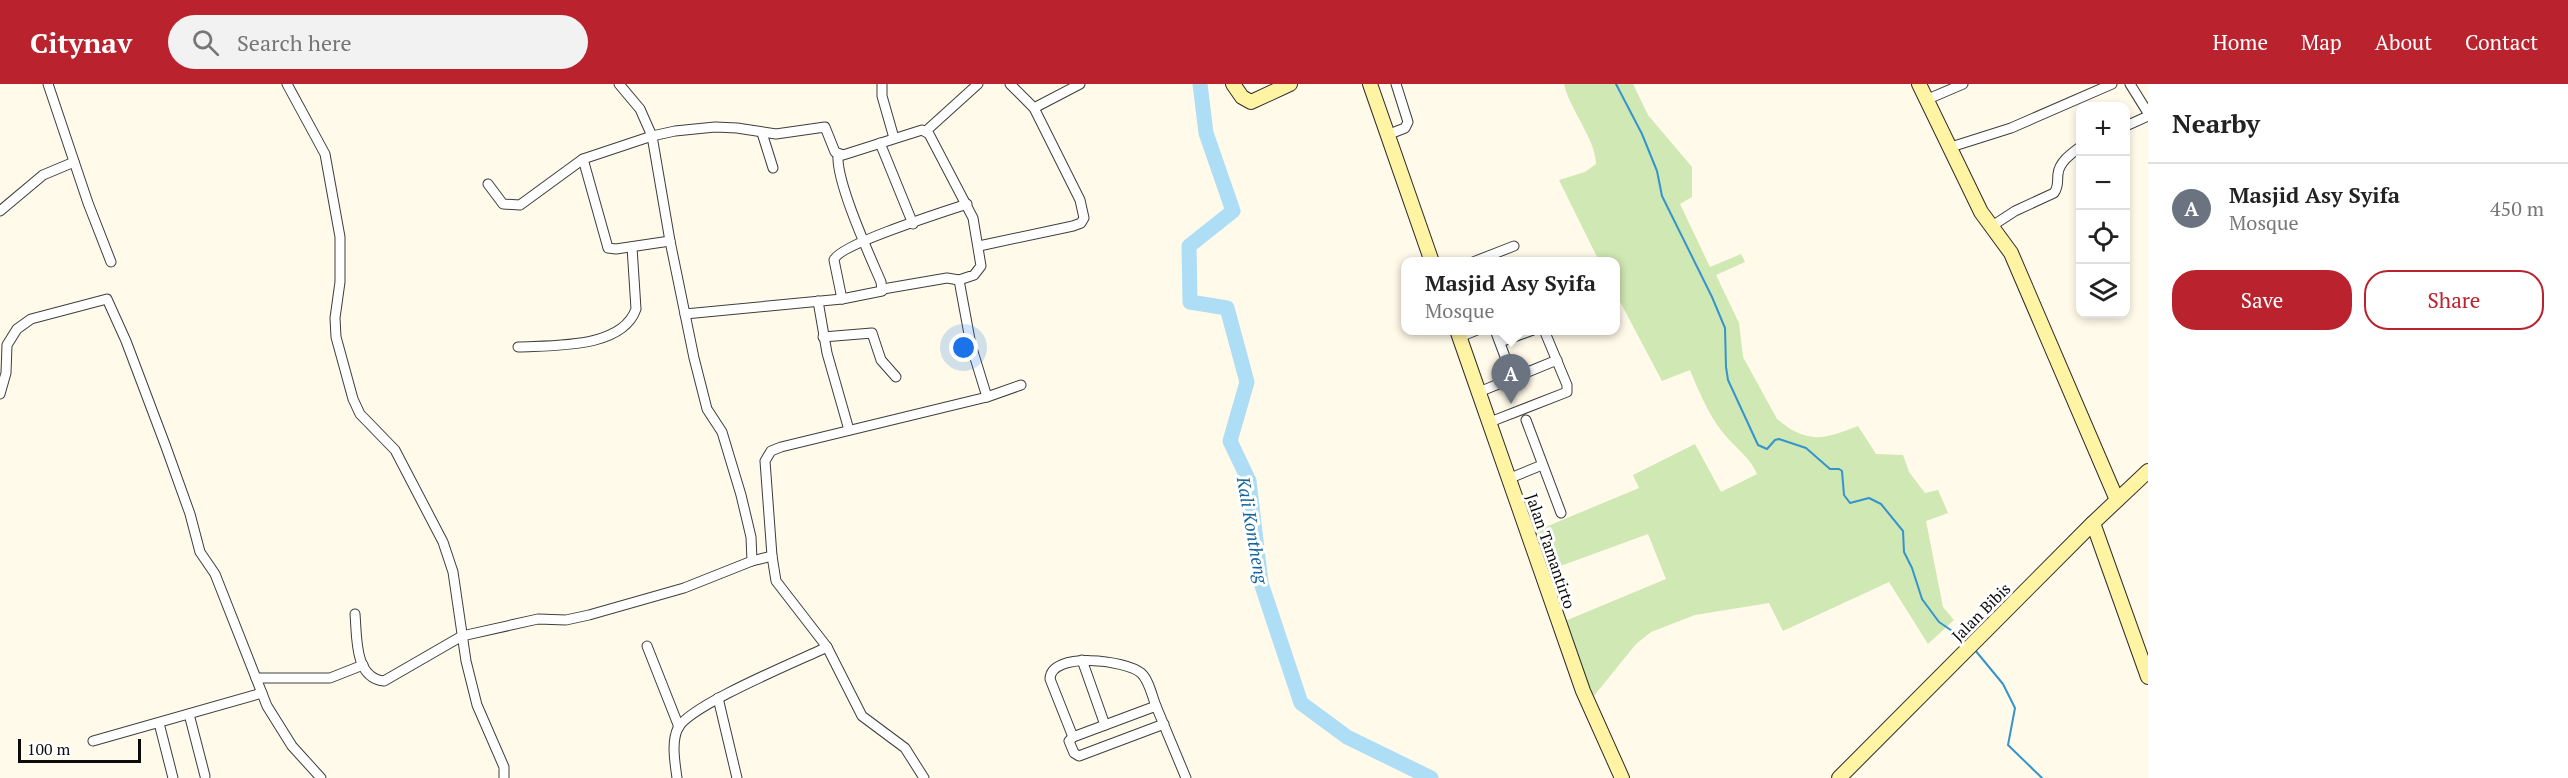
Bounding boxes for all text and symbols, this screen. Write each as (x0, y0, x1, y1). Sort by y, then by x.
search box (168, 15, 588, 69)
text: Citynav (30, 24, 132, 61)
icon: search (189, 26, 222, 59)
text: Search here (237, 28, 352, 57)
text: Home (2212, 28, 2268, 56)
text: Map (2301, 28, 2342, 56)
text: About (2375, 28, 2432, 56)
text: Contact (2465, 28, 2538, 56)
map controls (2076, 102, 2130, 318)
button: + (2076, 102, 2130, 156)
text: Nearby (2172, 106, 2260, 140)
button: − (2076, 156, 2130, 210)
text: Masjid Asy Syifa (2229, 180, 2400, 209)
text: A (2184, 195, 2199, 222)
text: 450 m (2490, 195, 2544, 222)
text: Mosque (2229, 209, 2299, 236)
button: locate (2076, 210, 2130, 264)
popup (1401, 257, 1620, 335)
button: layers (2076, 264, 2130, 318)
text: Masjid Asy Syifa (1425, 268, 1596, 297)
button: Save (2172, 270, 2352, 330)
button: Share (2364, 270, 2544, 330)
text: Mosque (1425, 297, 1495, 324)
your location (949, 333, 978, 362)
pin: A (1492, 354, 1530, 404)
water label: Kali Kontheng (1232, 474, 1274, 586)
street label: Jalan Tamantirto (1521, 490, 1581, 612)
street label: Jalan Bibis (1947, 578, 2015, 646)
scale bar (18, 736, 141, 764)
text: 100 m (27, 738, 70, 760)

